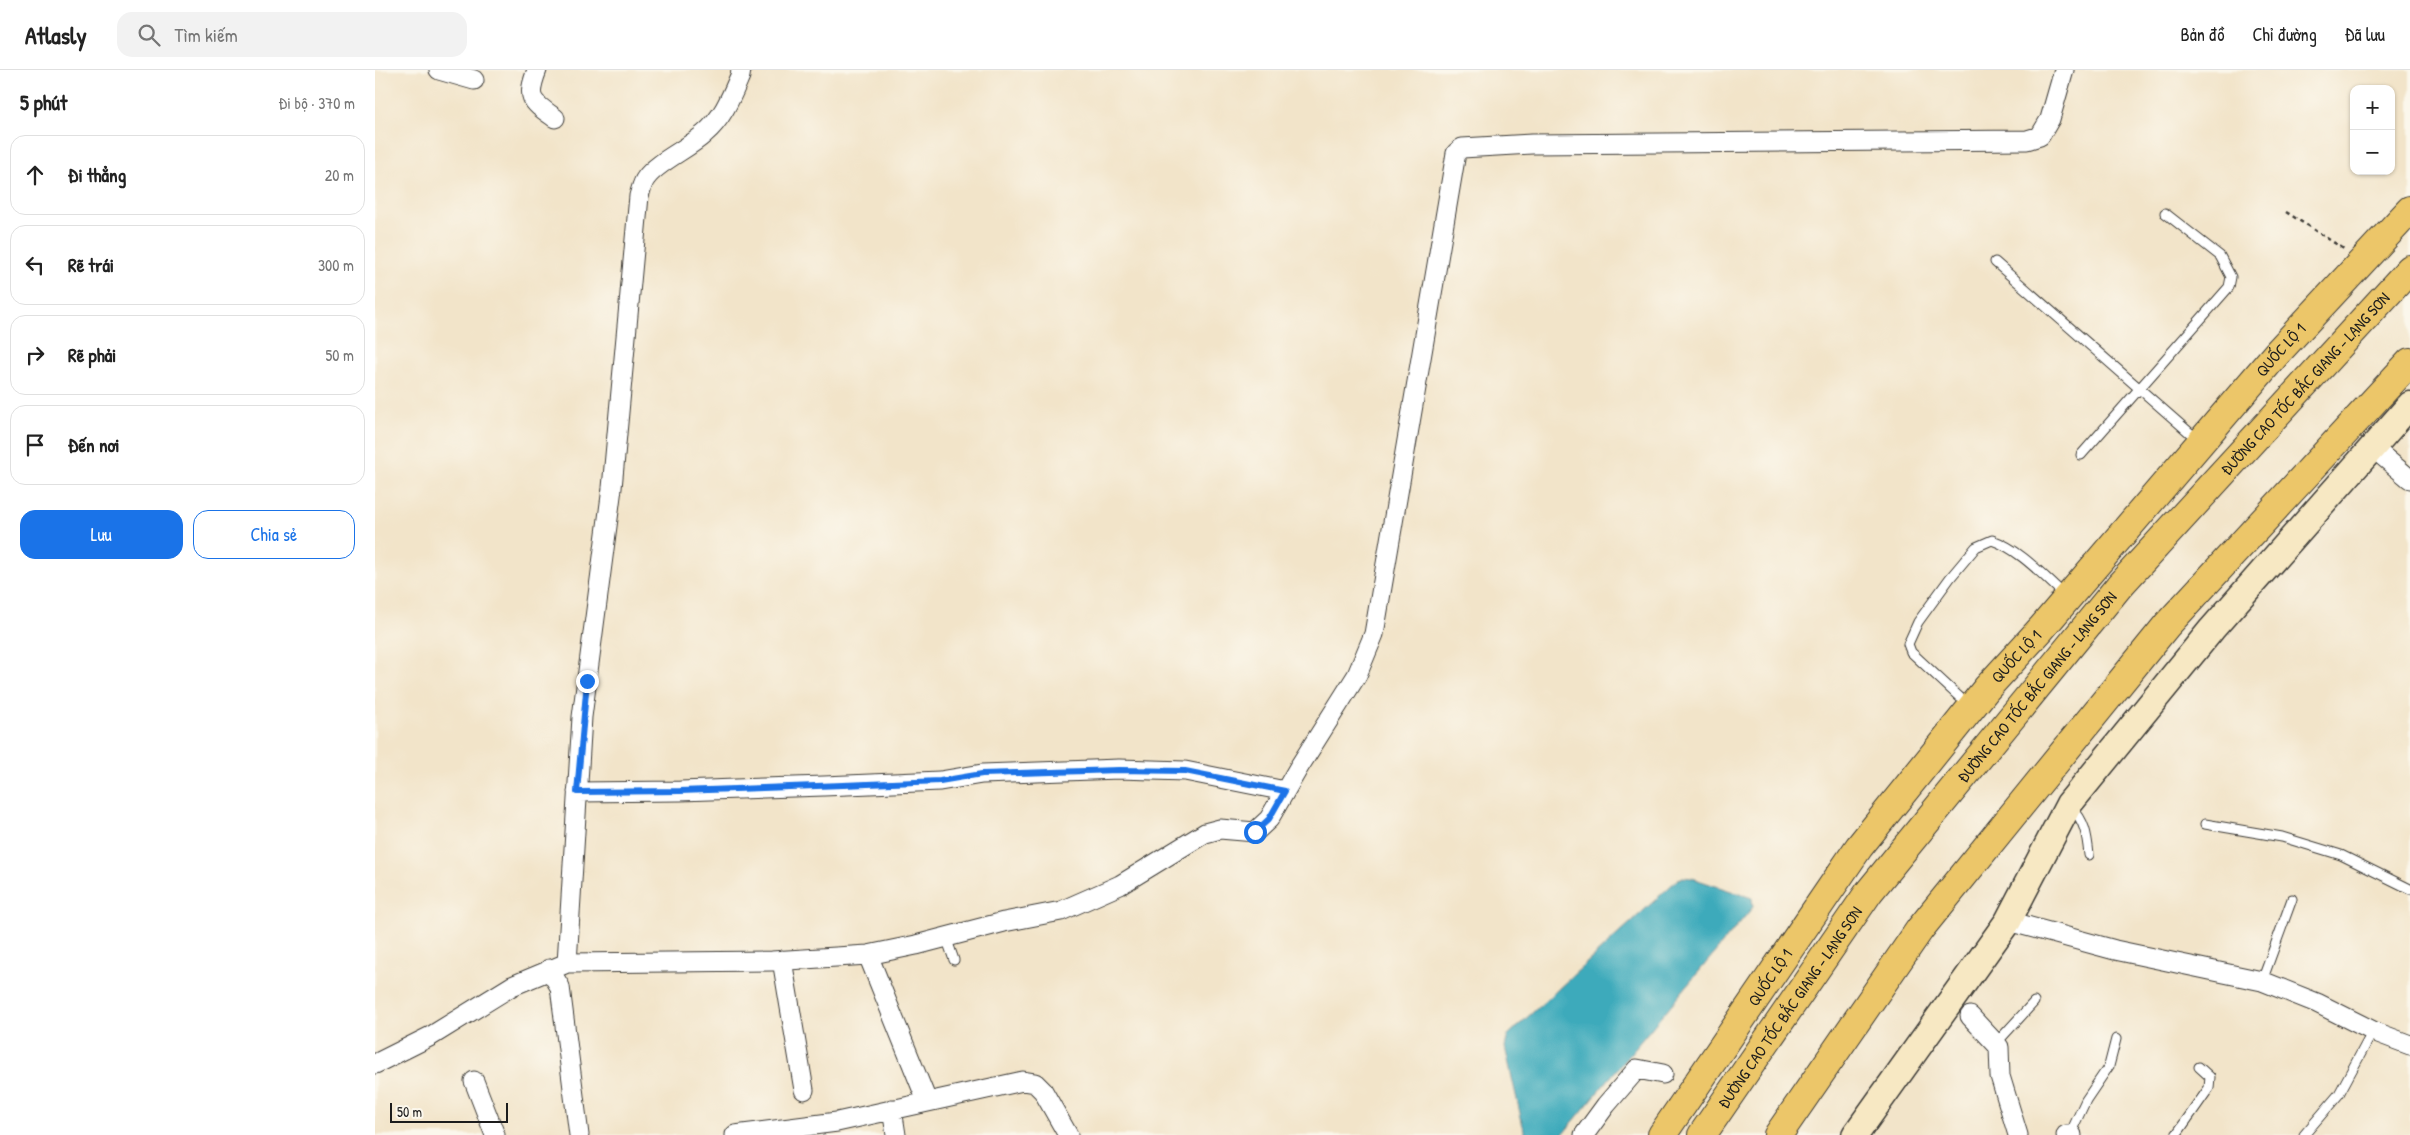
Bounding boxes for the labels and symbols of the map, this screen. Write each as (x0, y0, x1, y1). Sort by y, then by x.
street label: ĐƯỜNG CAO TỐC BẮC GIANG - LẠNG SƠN (2216, 287, 2394, 480)
street label: QUỐC LỘ 1 (2251, 318, 2311, 381)
street label: ĐƯỜNG CAO TỐC BẮC GIANG - LẠNG SƠN (1952, 587, 2122, 787)
street label: QUỐC LỘ 1 (1986, 625, 2046, 688)
route end (576, 670, 599, 693)
route start (1244, 821, 1267, 844)
street label: ĐƯỜNG CAO TỐC BẮC GIANG - LẠNG SƠN (1713, 902, 1867, 1113)
street label: QUỐC LỘ 1 (1742, 944, 1797, 1010)
scale bar (390, 1100, 507, 1123)

